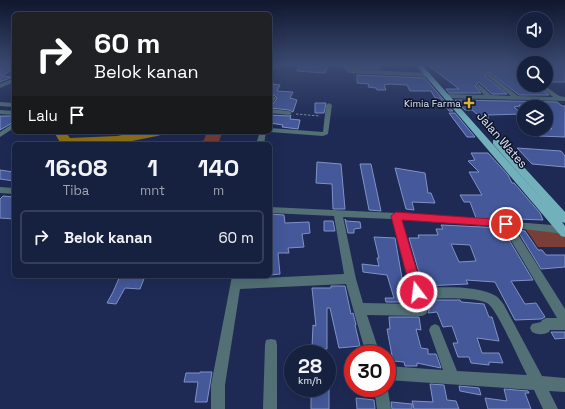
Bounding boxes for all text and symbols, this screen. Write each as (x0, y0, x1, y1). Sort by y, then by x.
map controls (517, 12, 553, 136)
button: sound (517, 12, 553, 48)
text: 60 m (94, 25, 160, 61)
icon: right (28, 28, 80, 80)
button: search (517, 56, 553, 92)
text: Belok kanan (94, 60, 199, 83)
place label: Kimia Farma (404, 97, 461, 110)
marker: Kimia Farma (464, 98, 474, 108)
button: layers (517, 100, 553, 136)
icon: arrive (66, 104, 88, 126)
text: Lalu (28, 106, 58, 125)
street label: Jalan Wates (473, 109, 531, 171)
text: 16:08 (45, 152, 107, 183)
text: 1 (147, 152, 158, 183)
text: 140 (198, 152, 239, 183)
text: Tiba (63, 182, 89, 199)
text: mnt (140, 182, 165, 199)
text: m (213, 182, 224, 199)
pin (489, 207, 523, 241)
icon: arrive (495, 213, 517, 235)
icon: right (30, 226, 52, 248)
text: Belok kanan (64, 228, 152, 247)
text: 60 m (218, 228, 254, 247)
position arrow (396, 271, 438, 313)
speed limit sign: 30 (344, 345, 396, 397)
text: 28 (298, 353, 322, 379)
text: km/h (298, 374, 322, 387)

